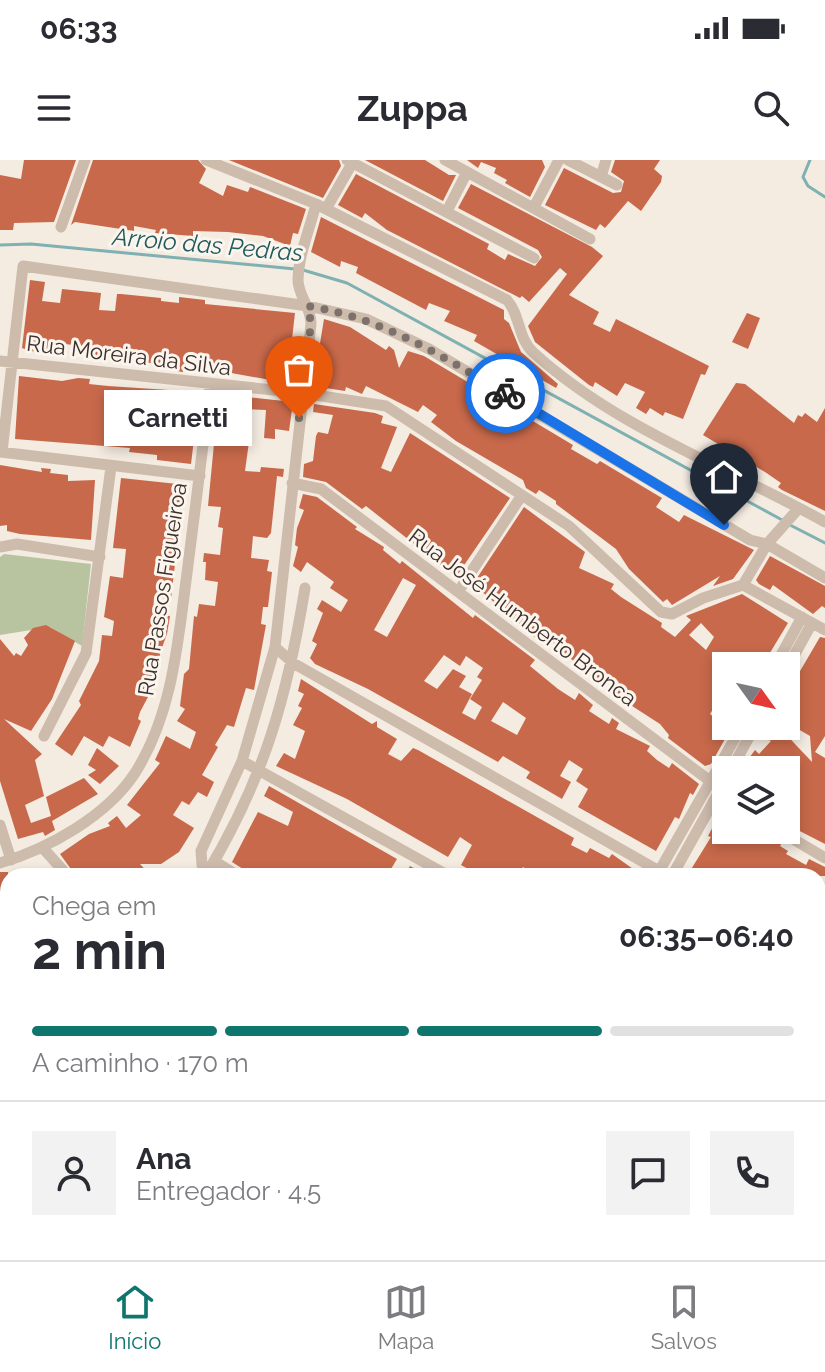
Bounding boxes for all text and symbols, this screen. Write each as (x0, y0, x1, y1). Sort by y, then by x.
text: 06:33 (40, 11, 118, 46)
icon: menu (32, 86, 76, 130)
icon: search (749, 86, 793, 130)
text: Zuppa (357, 87, 468, 129)
water label: Arroio das Pedras (110, 222, 305, 267)
street label: Rua Moreira da Silva (25, 330, 233, 380)
pin (265, 336, 333, 418)
icon: bag (277, 348, 321, 392)
courier (465, 353, 545, 433)
icon: bike (483, 371, 527, 415)
callout: Carnetti (103, 390, 251, 446)
text: Carnetti (128, 403, 228, 433)
pin (690, 443, 758, 525)
icon: home (702, 455, 746, 499)
street label: Rua Passos Figueiroa (132, 481, 192, 697)
street label: Rua José Humberto Bronca (404, 523, 642, 711)
north arrow (712, 652, 800, 740)
map controls (712, 652, 800, 844)
button: layers (712, 756, 800, 844)
text: Chega em (32, 891, 156, 921)
text: 06:35–06:40 (619, 919, 794, 954)
text: 2 min (32, 920, 167, 981)
text: A caminho · 170 m (32, 1048, 249, 1078)
button: person (32, 1131, 116, 1215)
button: chat (606, 1131, 690, 1215)
button: phone (710, 1131, 794, 1215)
text: Ana (136, 1141, 192, 1176)
text: Entregador · 4.5 (136, 1176, 321, 1206)
tab: Início (108, 1280, 161, 1354)
tab: Mapa (378, 1280, 434, 1354)
tab: Salvos (651, 1280, 717, 1354)

